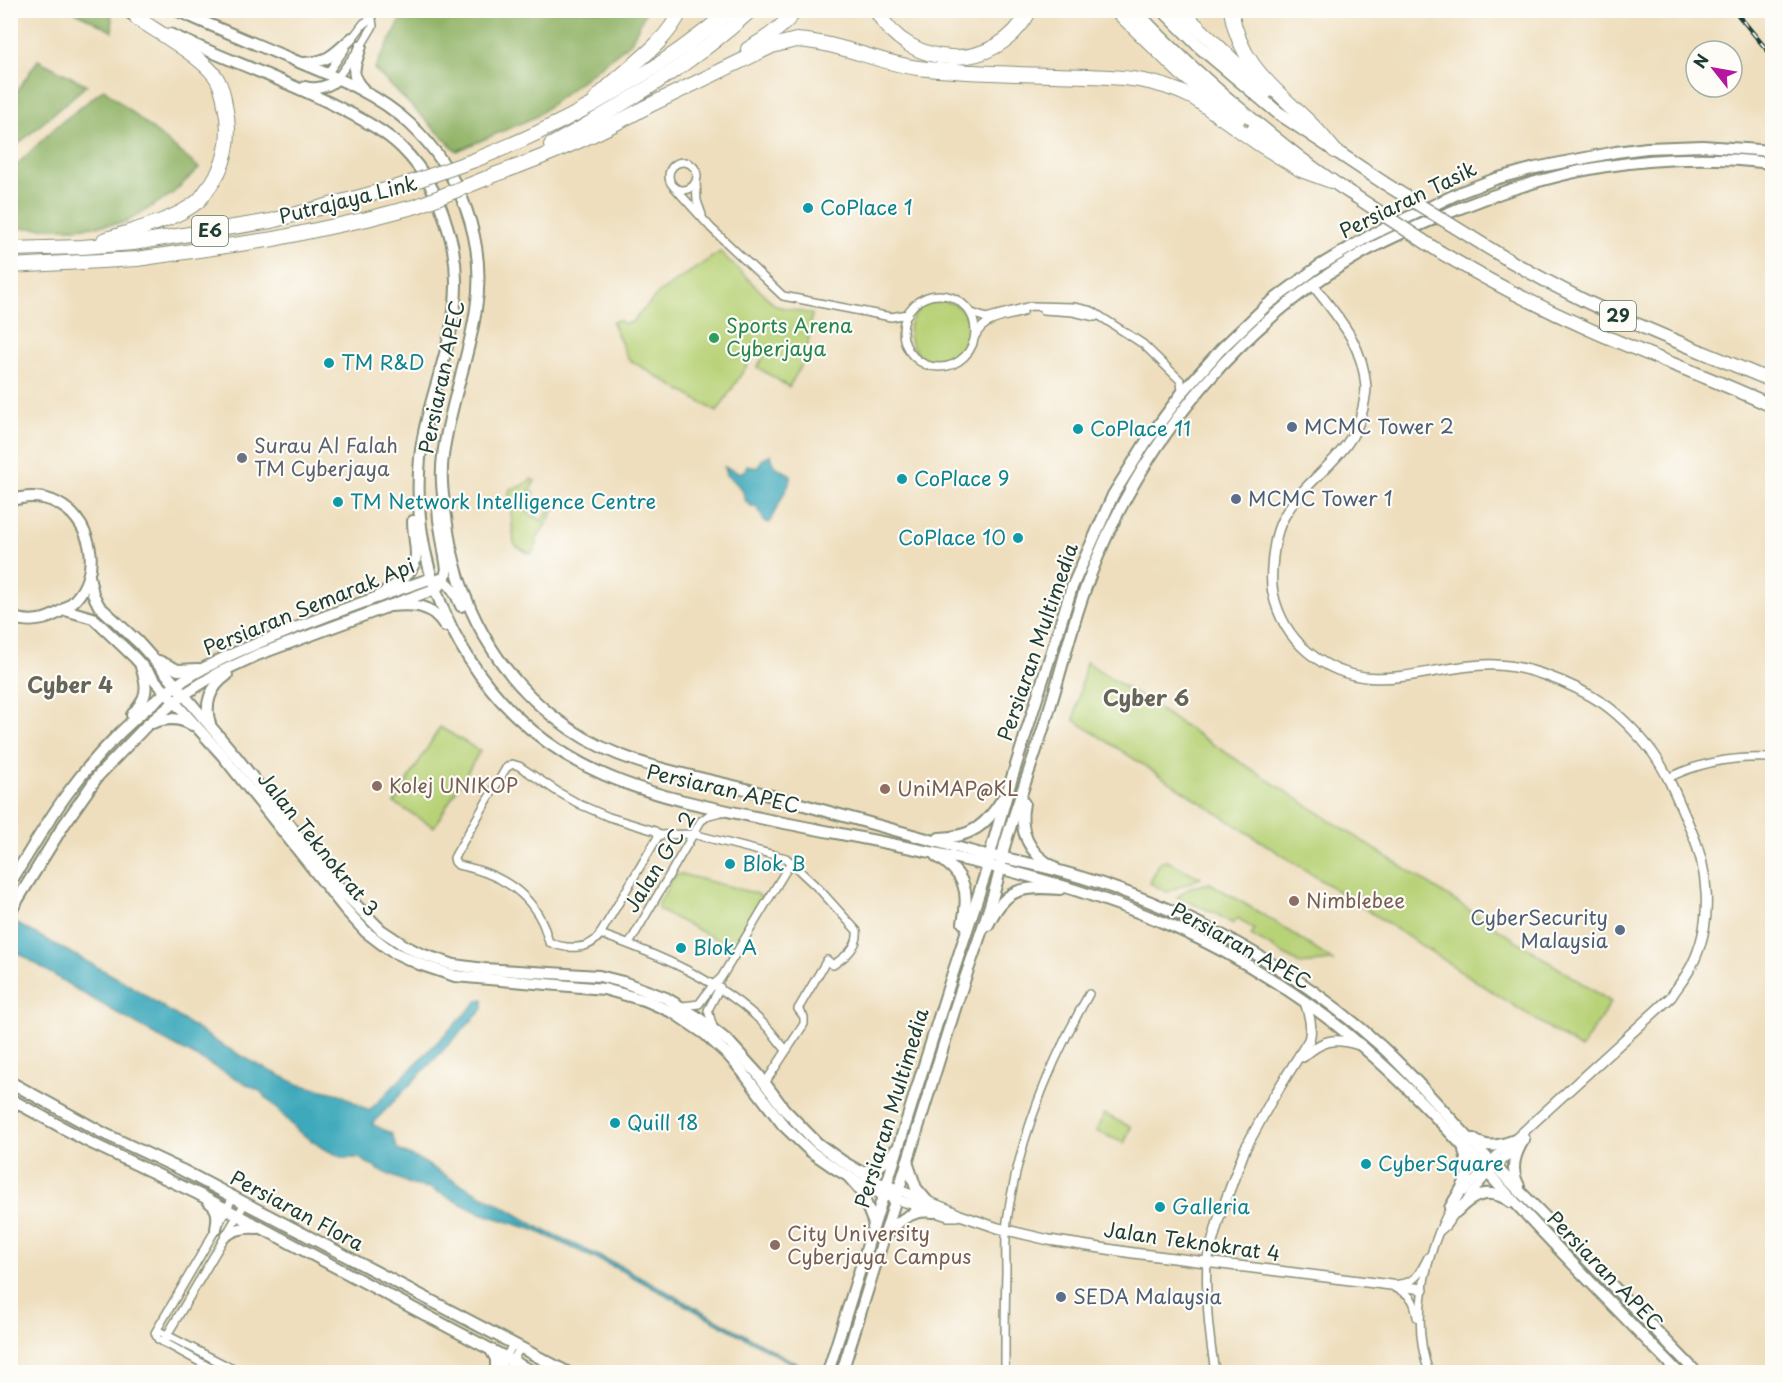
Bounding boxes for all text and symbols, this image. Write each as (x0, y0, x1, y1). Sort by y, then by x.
north arrow (1684, 39, 1744, 99)
text: N (1687, 49, 1714, 72)
street label: Persiaran Tasik (1334, 153, 1481, 245)
street label: Putrajaya Link (275, 167, 420, 231)
place label: CoPlace 1 (820, 192, 913, 222)
marker: CoPlace 1 (801, 201, 815, 215)
road number: E6 (192, 216, 228, 246)
street label: Persiaran APEC (410, 297, 472, 456)
road number: 29 (1600, 301, 1636, 331)
place label: Sports Arena Cyberjaya (726, 310, 853, 363)
marker: Sports Arena Cyberjaya (707, 331, 721, 345)
place label: TM R&D (341, 347, 425, 377)
marker: TM R&D (322, 356, 336, 370)
place label: MCMC Tower 2 (1304, 411, 1454, 441)
place label: CoPlace 11 (1090, 413, 1191, 443)
marker: MCMC Tower 2 (1285, 420, 1299, 434)
marker: CoPlace 11 (1071, 422, 1085, 436)
place label: Surau Al Falah TM Cyberjaya (254, 430, 398, 483)
marker: Surau Al Falah TM Cyberjaya (235, 451, 249, 465)
place label: CoPlace 9 (914, 463, 1009, 493)
marker: CoPlace 9 (895, 472, 909, 486)
place label: MCMC Tower 1 (1248, 483, 1393, 513)
place label: TM Network Intelligence Centre (350, 486, 656, 516)
marker: MCMC Tower 1 (1229, 492, 1243, 506)
marker: TM Network Intelligence Centre (331, 495, 345, 509)
place label: CoPlace 10 (898, 522, 1006, 552)
marker: CoPlace 10 (1011, 531, 1025, 545)
street label: Persiaran Multimedia (989, 538, 1085, 745)
street label: Persiaran Semarak Api (198, 550, 419, 662)
district label: Cyber 4 (27, 667, 113, 700)
district label: Cyber 6 (1103, 680, 1189, 713)
street label: Persiaran APEC (644, 756, 803, 820)
street label: Jalan Teknokrat 3 (251, 765, 387, 922)
place label: Kolej UNIKOP (389, 770, 518, 800)
place label: UniMAP@KL (897, 773, 1019, 803)
marker: Kolej UNIKOP (370, 779, 384, 793)
marker: UniMAP@KL (878, 782, 892, 796)
street label: Jalan GC 2 (616, 805, 702, 918)
place label: Blok B (742, 848, 806, 878)
marker: Blok B (723, 857, 737, 871)
place label: Nimblebee (1306, 885, 1405, 915)
street label: Persiaran APEC (1166, 894, 1317, 996)
marker: Nimblebee (1287, 894, 1301, 908)
place label: CyberSecurity Malaysia (1470, 902, 1609, 955)
marker: CyberSecurity Malaysia (1613, 923, 1627, 937)
place label: Blok A (693, 932, 757, 962)
marker: Blok A (674, 941, 688, 955)
street label: Persiaran Multimedia (846, 1004, 936, 1211)
place label: Quill 18 (627, 1107, 699, 1137)
marker: Quill 18 (608, 1116, 622, 1130)
place label: CyberSquare (1378, 1148, 1504, 1178)
marker: CyberSquare (1359, 1157, 1373, 1171)
street label: Persiaran Flora (225, 1162, 370, 1258)
place label: Galleria (1172, 1191, 1250, 1221)
marker: Galleria (1153, 1200, 1167, 1214)
street label: Persiaran APEC (1541, 1204, 1671, 1337)
street label: Jalan Teknokrat 4 (1102, 1214, 1282, 1268)
place label: City University Cyberjaya Campus (787, 1218, 971, 1271)
marker: City University Cyberjaya Campus (768, 1238, 782, 1252)
place label: SEDA Malaysia (1073, 1281, 1222, 1311)
marker: SEDA Malaysia (1054, 1290, 1068, 1304)

